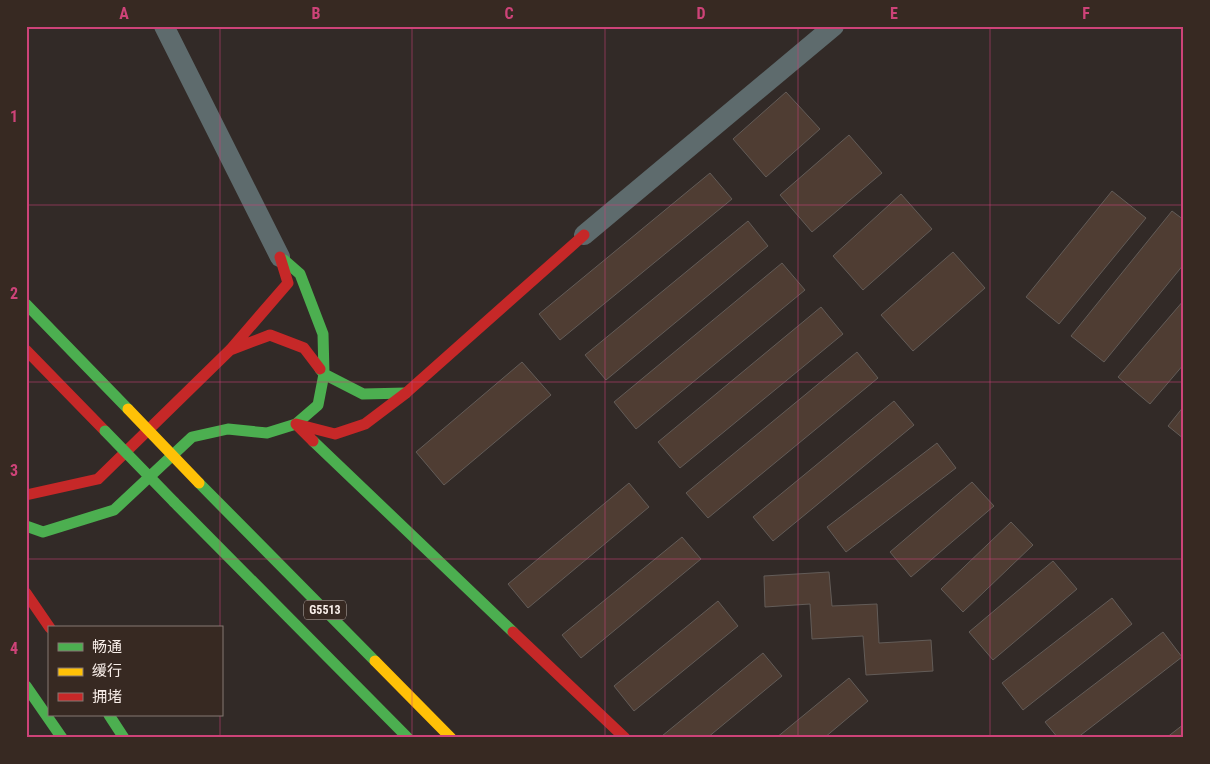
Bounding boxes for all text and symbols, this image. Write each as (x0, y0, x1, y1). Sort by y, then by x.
text: A (119, 4, 129, 23)
text: B (312, 4, 321, 23)
text: C (504, 4, 514, 23)
text: D (696, 4, 706, 23)
text: E (890, 4, 898, 23)
text: F (1082, 4, 1090, 23)
text: 1 (10, 107, 18, 126)
text: 2 (10, 284, 18, 303)
text: 3 (10, 461, 18, 480)
road number: G5513 (304, 600, 346, 620)
legend (48, 626, 222, 716)
text: 畅通 (92, 638, 122, 656)
text: 4 (10, 639, 18, 658)
text: 缓行 (92, 662, 122, 680)
text: 拥堵 (92, 688, 122, 706)

